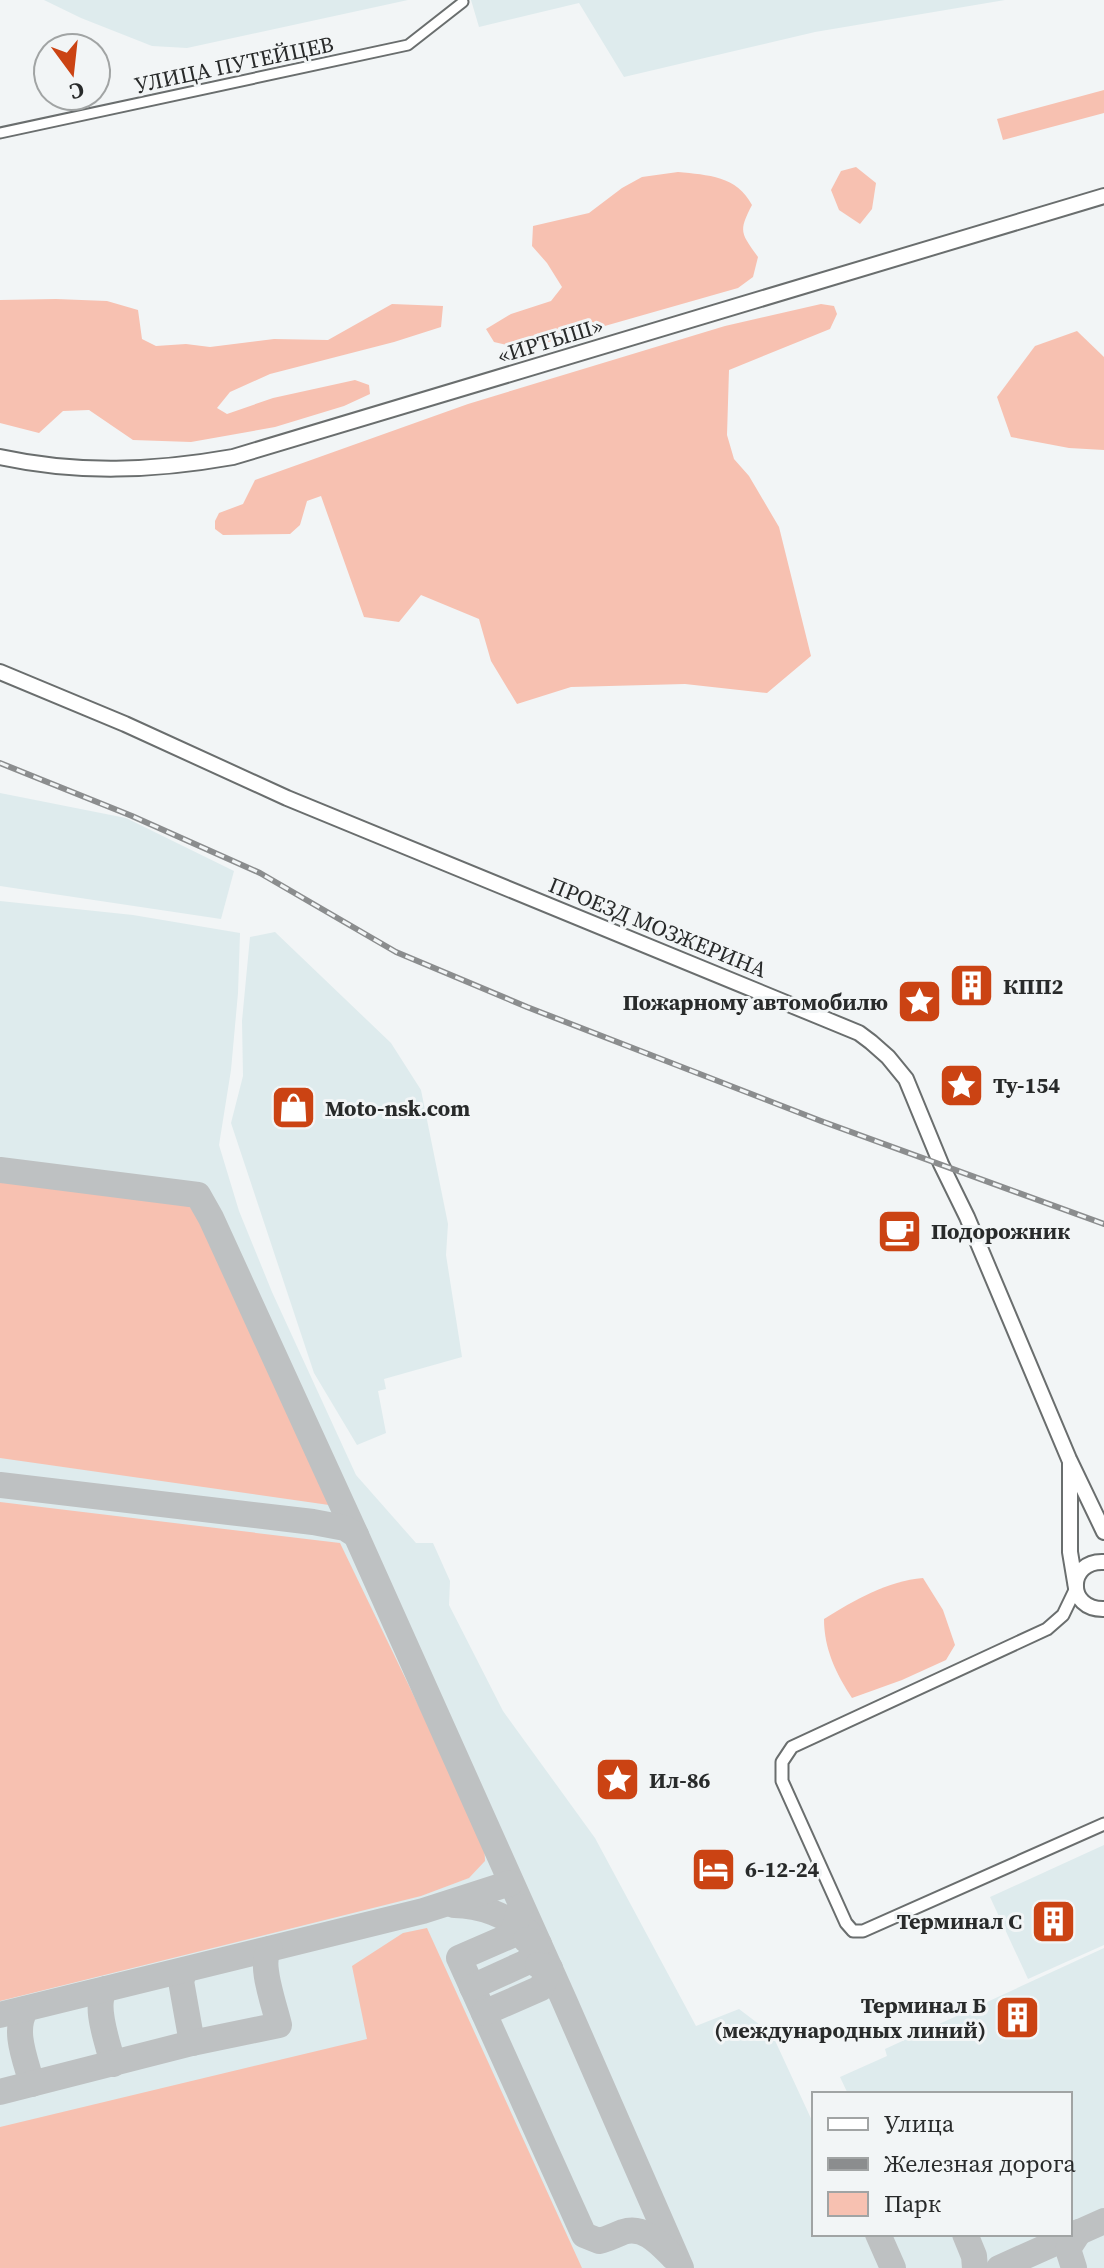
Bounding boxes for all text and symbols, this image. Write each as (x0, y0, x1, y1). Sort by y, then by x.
street label: УЛИЦА ПУТЕЙЦЕВ (132, 28, 336, 100)
north arrow (32, 32, 112, 112)
text: С (66, 75, 88, 108)
street label: «ИРТЫШ» (494, 310, 607, 370)
street label: ПРОЕЗД МОЗЖЕРИНА (544, 870, 772, 985)
building icon: КПП2 (948, 962, 996, 1010)
place label: КПП2 (1003, 971, 1064, 1001)
place icon: Пожарному автомобилю (895, 978, 943, 1026)
place label: Пожарному автомобилю (623, 987, 888, 1017)
place icon: Ту-154 (938, 1061, 986, 1109)
place label: Ту-154 (993, 1070, 1060, 1100)
shop icon: Moto-nsk.com (270, 1084, 318, 1132)
place label: Moto-nsk.com (325, 1093, 470, 1123)
cafe icon: Подорожник (876, 1207, 924, 1255)
place label: Подорожник (931, 1216, 1070, 1246)
place icon: Ил-86 (594, 1756, 642, 1804)
place label: Ил-86 (649, 1765, 711, 1795)
hotel icon: 6-12-24 (690, 1845, 738, 1893)
place label: 6-12-24 (745, 1854, 820, 1884)
building icon: Терминал С (1029, 1897, 1077, 1945)
place label: Терминал С (897, 1906, 1022, 1936)
place label: Терминал Б (международных линий) (714, 1990, 986, 2045)
building icon: Терминал Б (международных линий) (993, 1994, 1041, 2042)
legend (812, 2092, 1072, 2236)
text: Улица (884, 2107, 955, 2140)
text: Железная дорога (884, 2147, 1076, 2180)
text: Парк (884, 2187, 941, 2220)

